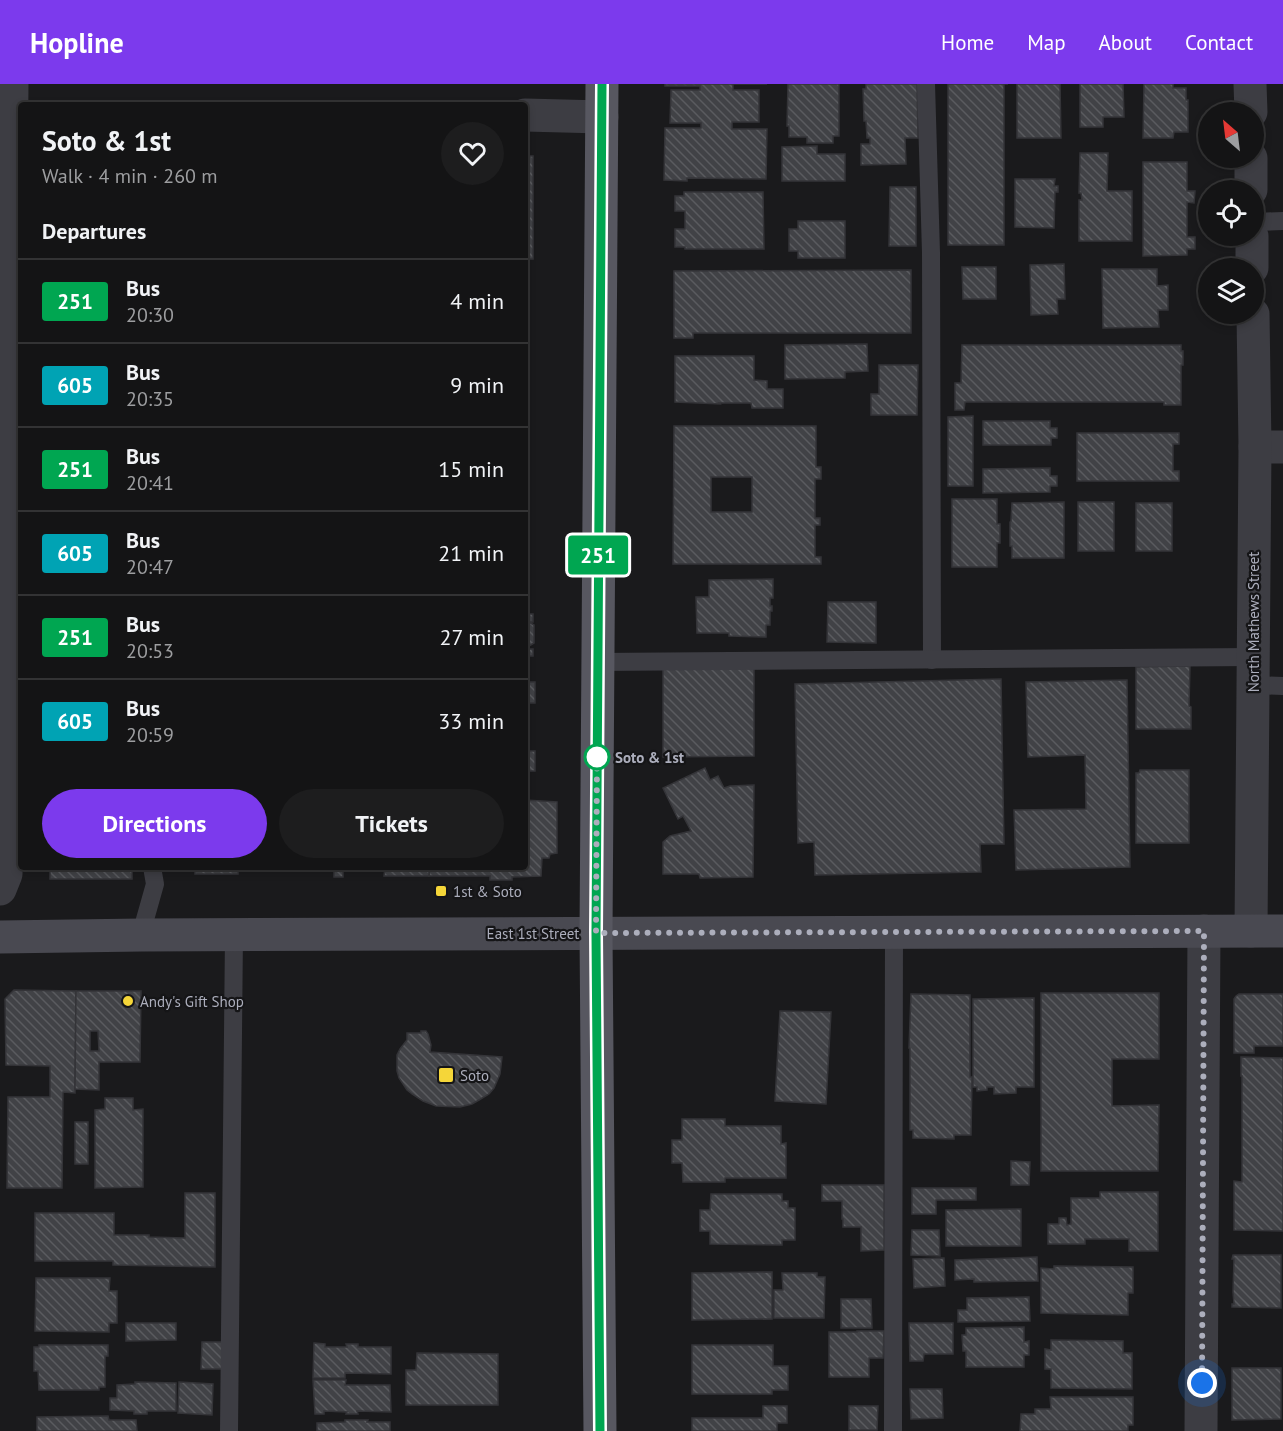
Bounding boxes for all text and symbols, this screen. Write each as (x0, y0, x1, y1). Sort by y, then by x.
text: Hopline (30, 24, 124, 61)
text: Home (941, 29, 994, 56)
text: Map (1027, 29, 1066, 56)
text: About (1099, 29, 1152, 56)
text: Contact (1185, 29, 1253, 56)
north arrow (1198, 102, 1264, 168)
map controls (1198, 102, 1264, 324)
text: Soto & 1st (42, 122, 171, 159)
button: heart (441, 122, 504, 185)
text: Walk · 4 min · 260 m (42, 163, 218, 189)
button: locate (1198, 180, 1264, 246)
text: Departures (42, 217, 146, 245)
button: layers (1198, 258, 1264, 324)
text: Bus (126, 274, 160, 302)
text: 4 min (450, 287, 504, 315)
text: 251 (57, 288, 93, 315)
text: 20:30 (126, 302, 174, 328)
text: Bus (126, 358, 160, 386)
text: 9 min (450, 371, 504, 399)
text: 605 (57, 372, 93, 399)
text: 20:35 (126, 386, 174, 412)
text: Bus (126, 442, 160, 470)
text: 15 min (438, 455, 504, 483)
text: 251 (57, 456, 93, 483)
text: 20:41 (126, 470, 174, 496)
text: Bus (126, 526, 160, 554)
line badge: 251 (564, 536, 632, 574)
text: 21 min (438, 539, 504, 567)
text: 605 (57, 540, 93, 567)
text: 251 (580, 542, 616, 569)
street label: North Mathews Street (1244, 552, 1263, 692)
text: 20:47 (126, 554, 174, 580)
text: Bus (126, 610, 160, 638)
text: 27 min (440, 623, 504, 651)
text: 251 (57, 624, 93, 651)
text: 20:53 (126, 638, 174, 664)
text: Bus (126, 694, 160, 722)
text: 33 min (438, 707, 504, 735)
text: 605 (57, 708, 93, 735)
text: 20:59 (126, 722, 174, 748)
marker: Soto & 1st (584, 744, 610, 770)
place label: Soto & 1st (615, 748, 685, 767)
button: Directions (42, 789, 267, 858)
button: Tickets (279, 789, 504, 858)
place label: 1st & Soto (453, 882, 522, 901)
marker: 1st & Soto (434, 884, 448, 898)
street label: East 1st Street (487, 924, 579, 943)
place label: Andy's Gift Shop (140, 992, 244, 1011)
marker: Andy's Gift Shop (121, 994, 135, 1008)
marker: Soto (437, 1066, 455, 1084)
place label: Soto (460, 1066, 489, 1085)
your location (1187, 1368, 1217, 1398)

